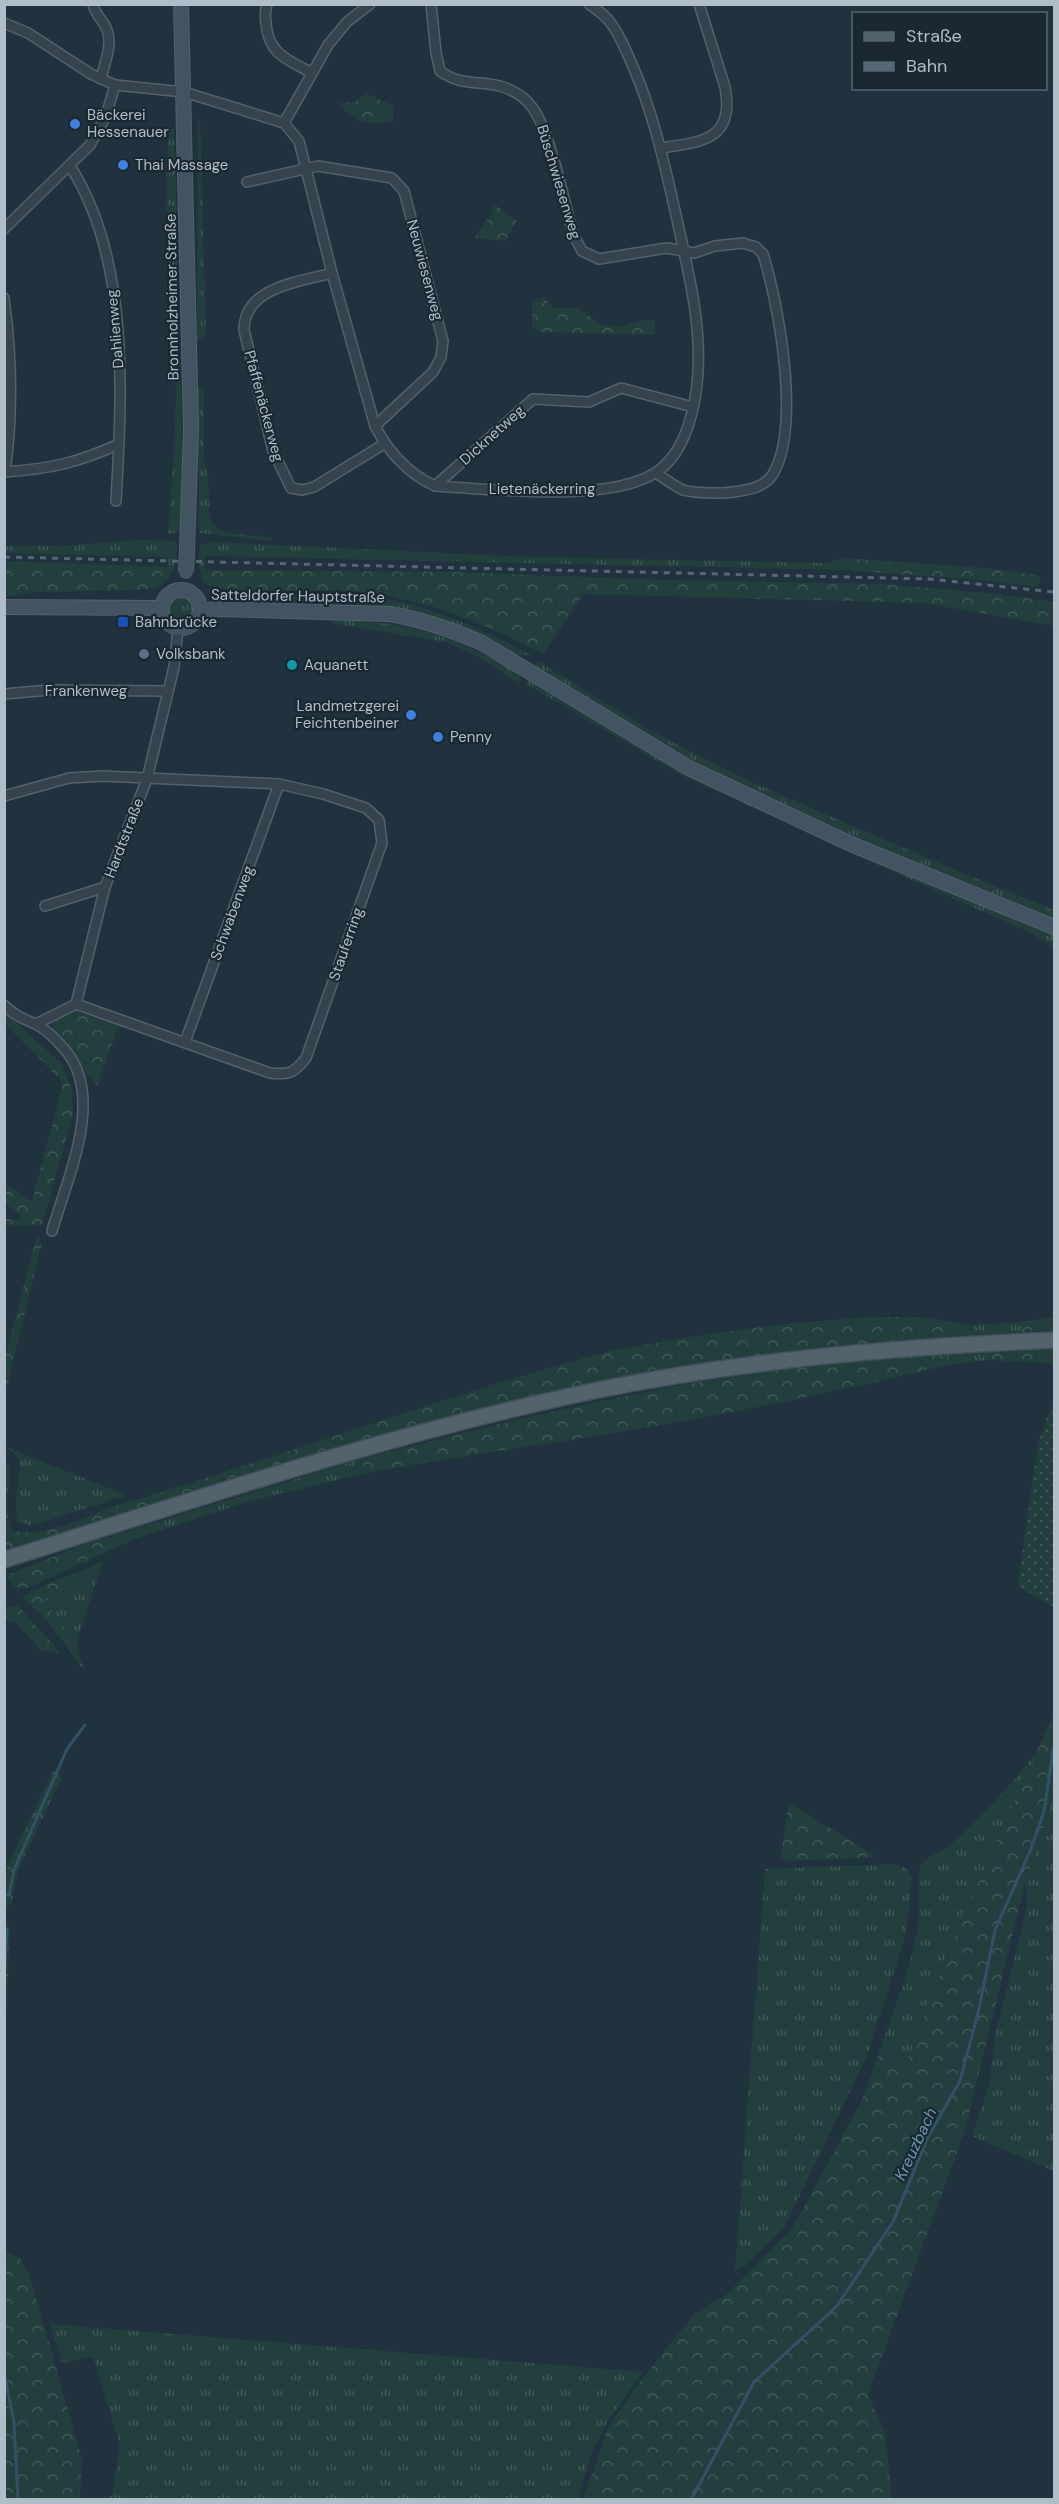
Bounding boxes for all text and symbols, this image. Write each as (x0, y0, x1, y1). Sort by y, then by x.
legend (852, 12, 1047, 90)
text: Straße (906, 24, 962, 48)
text: Bahn (906, 54, 947, 78)
place label: Bäckerei Hessenauer (87, 105, 169, 142)
marker: Bäckerei Hessenauer (68, 117, 82, 131)
street label: Büschwiesenweg (532, 122, 586, 242)
place label: Thai Massage (135, 155, 228, 175)
marker: Thai Massage (116, 158, 130, 172)
street label: Bronnholzheimer Straße (161, 213, 183, 381)
street label: Neuwiesenweg (402, 217, 448, 323)
street label: Dahlienweg (102, 289, 128, 369)
street label: Pfaffenäckerweg (240, 348, 288, 464)
street label: Dicknetweg (455, 401, 529, 469)
street label: Lietenäckerring (489, 479, 595, 499)
street label: Satteldorfer Hauptstraße (211, 584, 385, 608)
place label: Bahnbrücke (135, 612, 217, 632)
marker: Bahnbrücke (116, 615, 130, 629)
place label: Volksbank (156, 644, 226, 664)
marker: Volksbank (137, 647, 151, 661)
place label: Aquanett (304, 655, 368, 675)
marker: Aquanett (285, 658, 299, 672)
street label: Frankenweg (45, 681, 127, 701)
place label: Landmetzgerei Feichtenbeiner (295, 696, 399, 733)
marker: Landmetzgerei Feichtenbeiner (404, 708, 418, 722)
place label: Penny (450, 727, 493, 747)
marker: Penny (431, 730, 445, 744)
street label: Hardtstraße (100, 795, 148, 881)
street label: Schwabenweg (206, 863, 258, 963)
street label: Stauferring (324, 905, 368, 983)
water label: Kreuzbach (889, 2104, 941, 2184)

